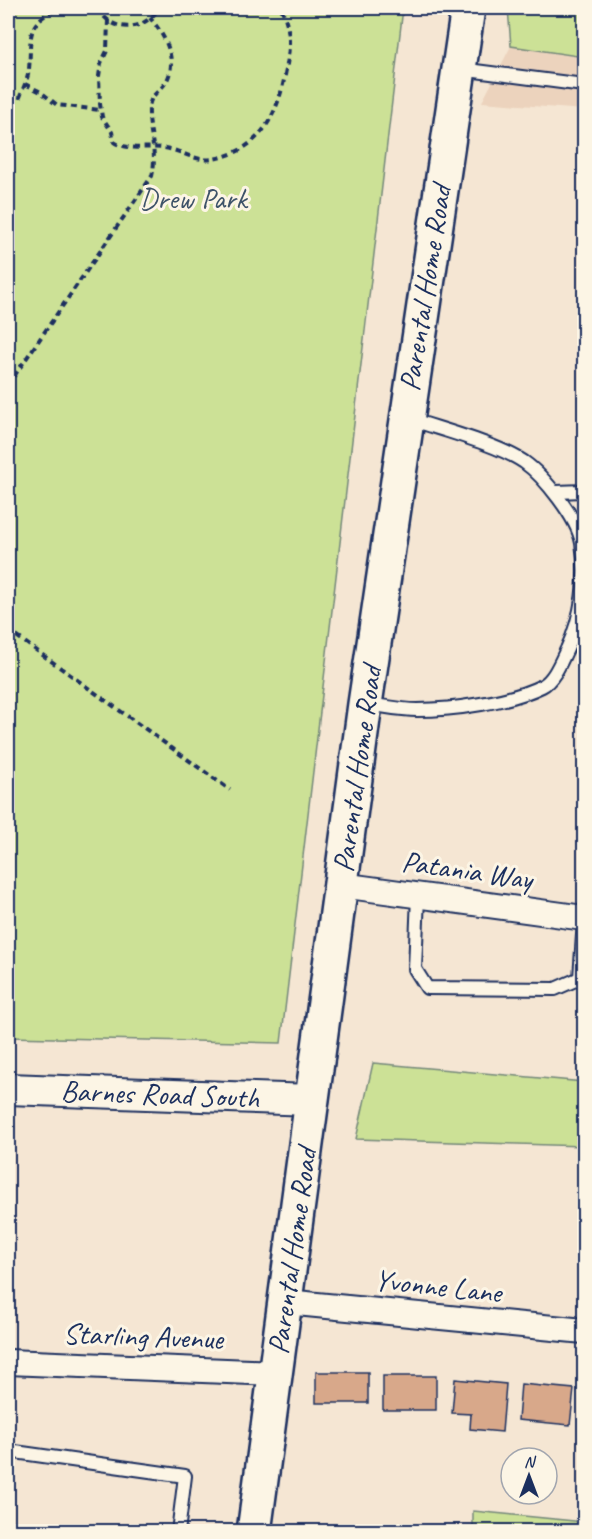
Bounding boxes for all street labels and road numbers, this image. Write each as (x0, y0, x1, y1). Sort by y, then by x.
street label: Parental Home Road (390, 178, 461, 394)
street label: Parental Home Road (324, 659, 391, 875)
street label: Patania Way (399, 842, 537, 898)
street label: Barnes Road South (60, 1072, 260, 1116)
street label: Parental Home Road (259, 1141, 326, 1357)
street label: Yvonne Lane (373, 1260, 506, 1312)
street label: Starling Avenue (62, 1314, 226, 1358)

